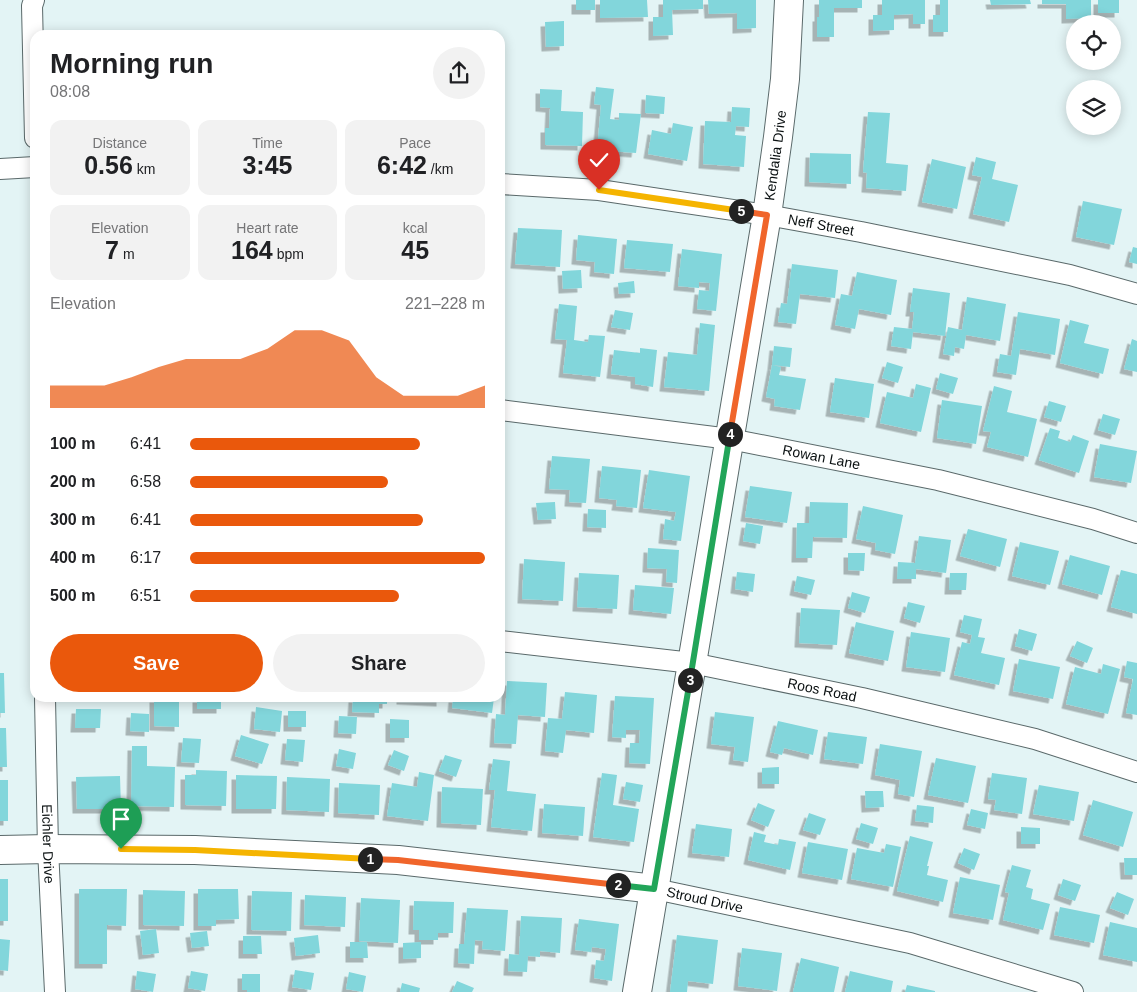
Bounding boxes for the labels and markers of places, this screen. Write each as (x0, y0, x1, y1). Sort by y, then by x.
pin (578, 139, 620, 190)
pin: 5 (728, 198, 754, 224)
pin: 4 (718, 422, 742, 446)
pin: 3 (678, 668, 702, 692)
pin (100, 798, 142, 849)
pin: 1 (358, 846, 382, 872)
pin: 2 (606, 872, 630, 898)

